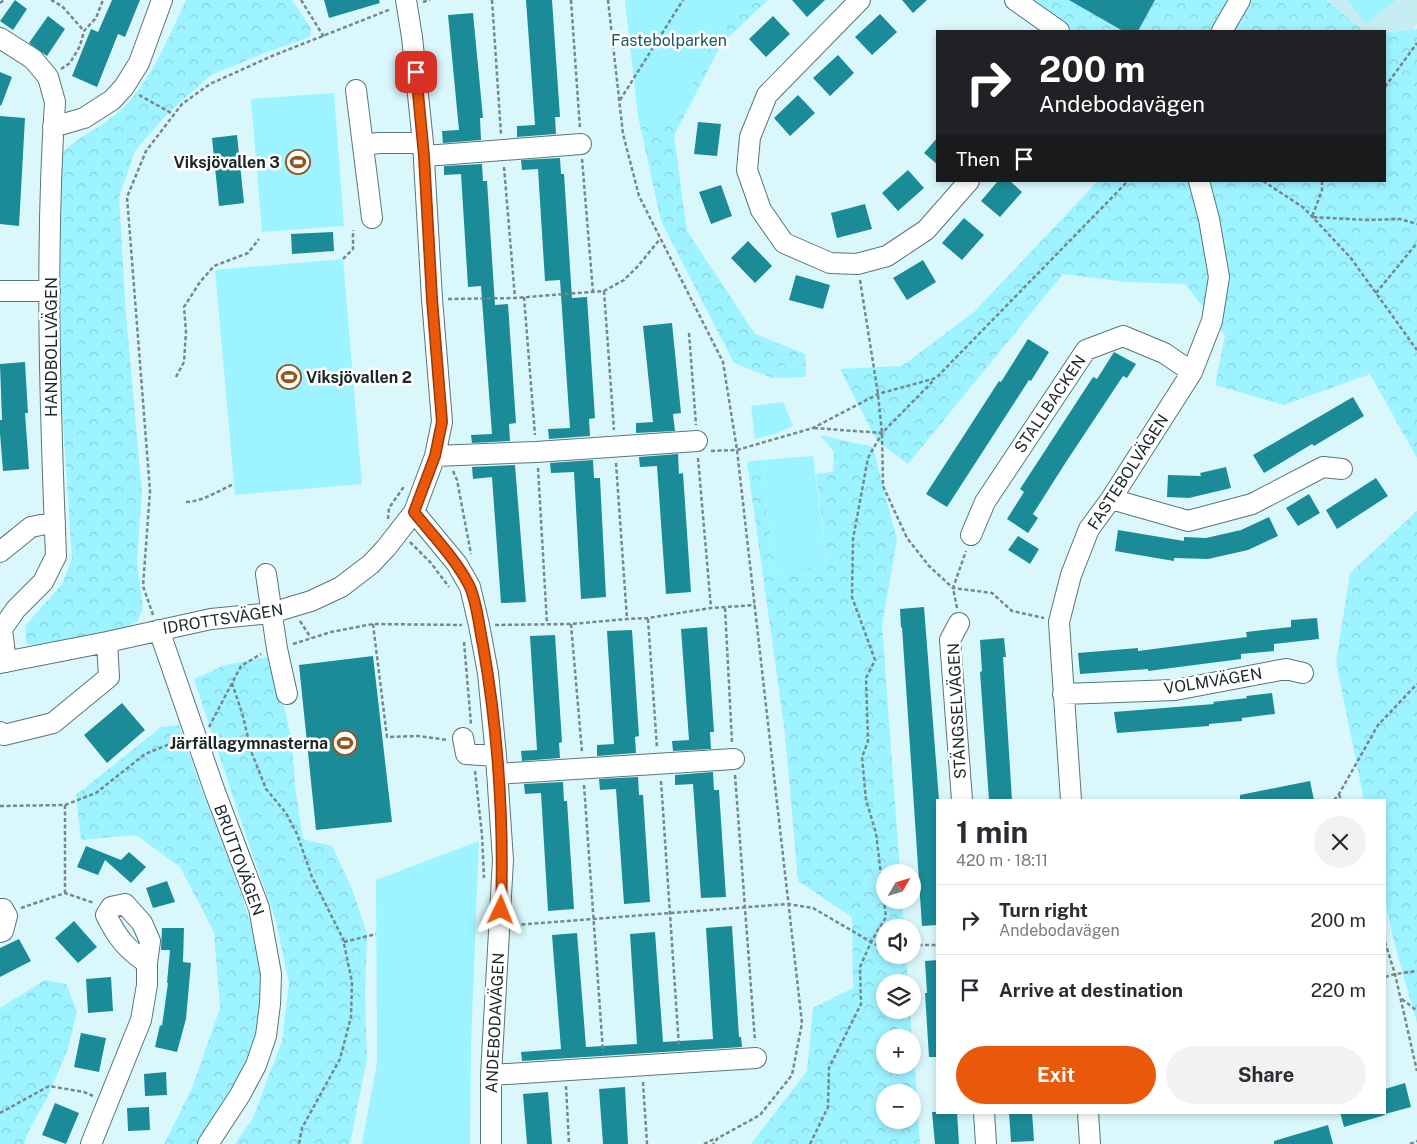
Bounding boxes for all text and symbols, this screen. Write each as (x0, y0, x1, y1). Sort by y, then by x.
park label: Fastebolparken (611, 31, 727, 50)
text: 200 m (1039, 49, 1145, 90)
icon: right (956, 50, 1021, 115)
pin (395, 51, 437, 93)
icon: arrive (402, 58, 430, 86)
text: Andebodavägen (1039, 91, 1205, 117)
icon: arrive (1010, 145, 1038, 173)
text: Then (956, 148, 1000, 170)
sports icon: Viksjövallen 3 (285, 149, 311, 175)
place label: Viksjövallen 3 (174, 153, 280, 172)
street label: HANDBOLLVÄGEN (41, 277, 61, 417)
street label: STALLBACKEN (1010, 351, 1090, 457)
sports icon: Viksjövallen 2 (276, 364, 302, 390)
place label: Viksjövallen 2 (306, 368, 412, 387)
street label: FASTEBOLVÄGEN (1083, 410, 1172, 533)
street label: IDROTTSVÄGEN (161, 599, 285, 638)
street label: STÄNGSELVÄGEN (943, 643, 970, 780)
street label: VOLMVÄGEN (1162, 663, 1263, 698)
sports icon: Järfällagymnasterna (332, 730, 358, 756)
place label: Järfällagymnasterna (170, 734, 328, 753)
street label: BRUTTOVÄGEN (210, 801, 269, 918)
text: 1 min (956, 814, 1028, 850)
button: close (1314, 816, 1366, 868)
text: 420 m · 18:11 (956, 851, 1048, 870)
north arrow (876, 864, 921, 909)
map controls (876, 864, 921, 1129)
position arrow (474, 883, 526, 935)
text: Turn right (999, 899, 1088, 921)
icon: right (956, 906, 984, 934)
text: 200 m (1310, 909, 1366, 931)
button: sound (876, 919, 921, 964)
text: Andebodavägen (999, 921, 1120, 940)
street label: ANDEBODAVÄGEN (481, 952, 508, 1094)
button: layers (876, 974, 921, 1019)
icon: arrive (956, 976, 984, 1004)
text: Arrive at destination (999, 979, 1183, 1001)
text: 220 m (1311, 979, 1366, 1001)
button: + (876, 1029, 921, 1074)
button: Exit (956, 1046, 1156, 1104)
button: Share (1166, 1046, 1366, 1104)
button: − (876, 1084, 921, 1129)

